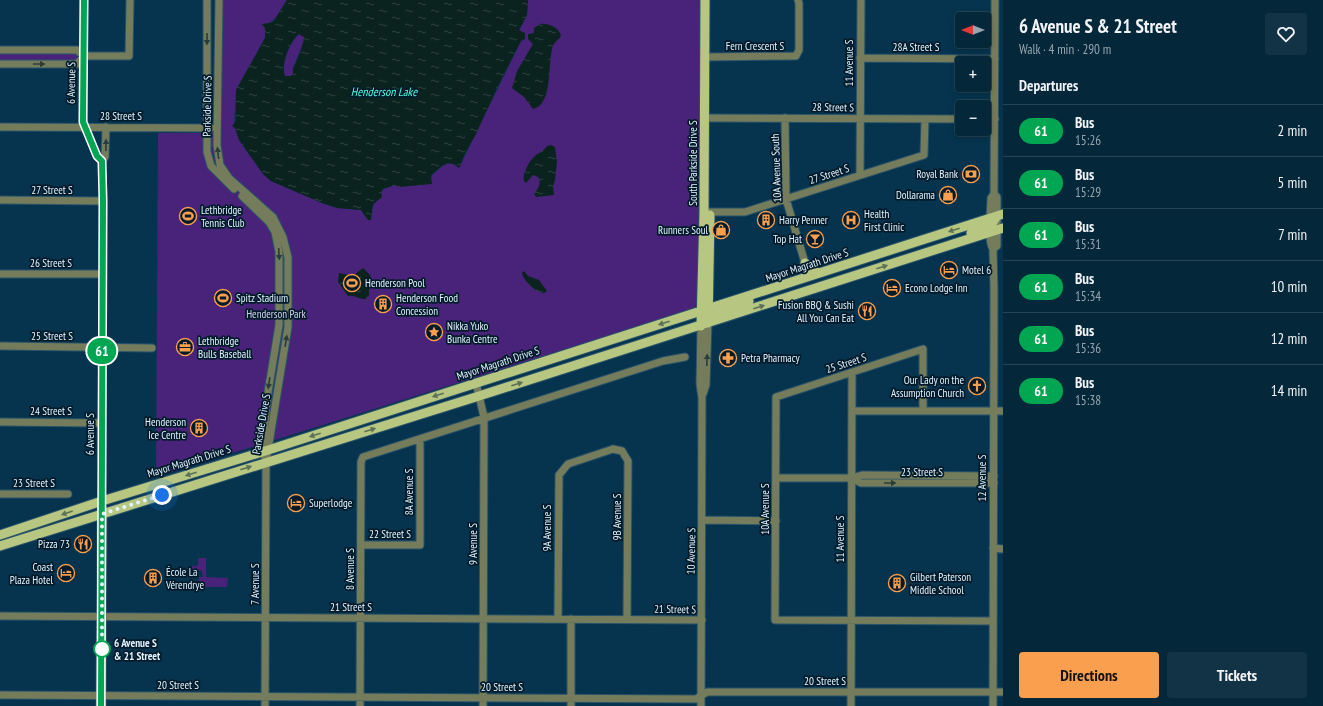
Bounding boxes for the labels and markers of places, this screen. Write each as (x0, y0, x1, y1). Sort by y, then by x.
bank icon: Royal Bank (961, 164, 981, 184)
place label: Royal Bank (916, 167, 959, 181)
shop icon: Dollarama (938, 185, 958, 205)
place label: Dollarama (896, 188, 935, 202)
place label: Lethbridge Tennis Club (201, 203, 245, 230)
sports icon: Lethbridge Tennis Club (178, 206, 198, 226)
place label: Health First Clinic (864, 207, 904, 234)
building icon: Harry Penner (756, 210, 776, 230)
hospital icon: Health First Clinic (841, 210, 861, 230)
place label: Harry Penner (779, 213, 828, 227)
shop icon: Runners Soul (711, 220, 731, 240)
place label: Runners Soul (658, 223, 708, 237)
bar icon: Top Hat (805, 229, 825, 249)
place label: Top Hat (773, 232, 802, 246)
hotel icon: Motel 6 (939, 260, 959, 280)
place label: Motel 6 (962, 263, 991, 277)
sports icon: Henderson Pool (342, 273, 362, 293)
place label: Henderson Pool (365, 276, 425, 290)
hotel icon: Econo Lodge Inn (882, 278, 902, 298)
place label: Econo Lodge Inn (905, 281, 968, 295)
sports icon: Spitz Stadium (213, 288, 233, 308)
place label: Spitz Stadium (236, 291, 288, 305)
place label: Henderson Food Concession (396, 291, 458, 318)
building icon: Henderson Food Concession (373, 294, 393, 314)
place label: Fusion BBQ & Sushi All You Can Eat (778, 298, 854, 325)
restaurant icon: Fusion BBQ & Sushi All You Can Eat (857, 301, 877, 321)
place label: Nikka Yuko Bunka Centre (447, 319, 498, 346)
place icon: Nikka Yuko Bunka Centre (424, 322, 444, 342)
place label: Lethbridge Bulls Baseball (198, 334, 252, 361)
office icon: Lethbridge Bulls Baseball (175, 337, 195, 357)
pharmacy icon: Petra Pharmacy (718, 348, 738, 368)
place label: Petra Pharmacy (741, 351, 801, 365)
place label: Our Lady on the Assumption Church (891, 373, 964, 400)
church icon: Our Lady on the Assumption Church (967, 376, 987, 396)
place label: Henderson Ice Centre (145, 415, 186, 442)
building icon: Henderson Ice Centre (189, 418, 209, 438)
hotel icon: Superlodge (286, 493, 306, 513)
place label: Superlodge (309, 496, 353, 510)
restaurant icon: Pizza 73 (73, 534, 93, 554)
place label: Pizza 73 (38, 537, 70, 551)
place label: Coast Plaza Hotel (10, 560, 53, 587)
hotel icon: Coast Plaza Hotel (56, 563, 76, 583)
place label: École La Vérendrye (165, 565, 204, 592)
building icon: École La Vérendrye (143, 568, 163, 588)
place label: Gilbert Paterson Middle School (910, 570, 971, 597)
building icon: Gilbert Paterson Middle School (887, 573, 907, 593)
place label: 6 Avenue S & 21 Street (114, 636, 161, 663)
marker: 6 Avenue S & 21 Street (93, 640, 111, 658)

